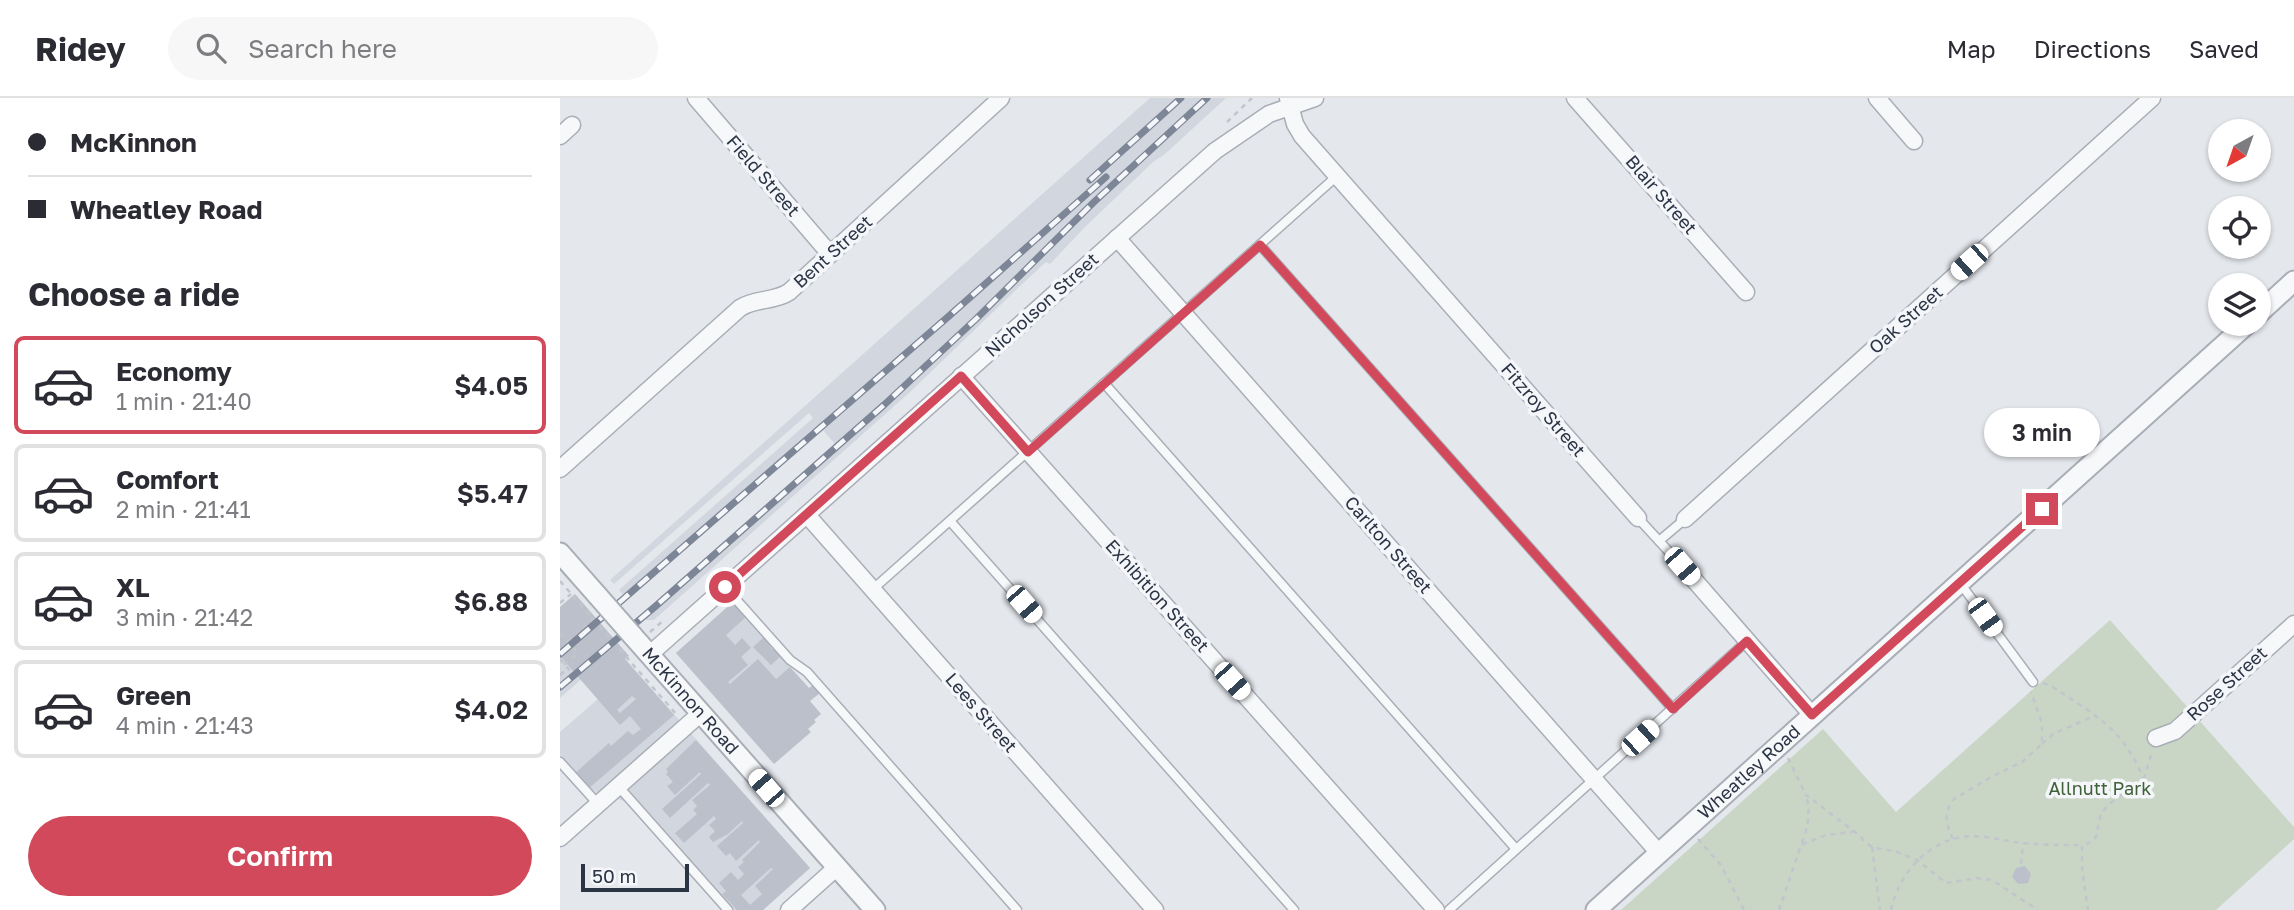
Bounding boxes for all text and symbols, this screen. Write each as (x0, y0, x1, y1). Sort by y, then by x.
search box (168, 17, 658, 80)
text: Ridey (35, 29, 126, 68)
icon: search (192, 29, 230, 67)
text: Search here (248, 33, 397, 64)
text: Map (1947, 34, 1996, 63)
text: Directions (2034, 34, 2151, 63)
text: Saved (2189, 34, 2259, 63)
north arrow (2208, 119, 2272, 182)
map controls (2208, 119, 2271, 336)
text: McKinnon (70, 127, 197, 158)
street label: Field Street (723, 130, 805, 220)
street label: Blair Street (1621, 150, 1702, 238)
text: Wheatley Road (70, 194, 262, 225)
button: locate (2208, 196, 2271, 259)
street label: Bent Street (788, 210, 876, 292)
car (1947, 240, 1992, 284)
street label: Nicholson Street (980, 248, 1103, 361)
button: layers (2208, 273, 2271, 336)
text: Choose a ride (28, 275, 240, 313)
street label: Oak Street (1864, 280, 1947, 358)
icon: car (32, 354, 95, 417)
text: Economy (116, 356, 232, 387)
street label: Fitzroy Street (1497, 358, 1591, 461)
text: $4.05 (454, 370, 528, 401)
text: 1 min · 21:40 (116, 387, 252, 415)
callout: 3 min (1984, 408, 2100, 456)
text: 3 min (2012, 418, 2072, 446)
icon: car (32, 462, 95, 525)
text: Comfort (116, 464, 219, 495)
text: $5.47 (457, 478, 528, 509)
street label: Carlton Street (1341, 491, 1437, 597)
route end (2026, 493, 2058, 525)
text: 2 min · 21:41 (116, 495, 251, 523)
street label: Exhibition Street (1101, 534, 1214, 656)
car (1661, 543, 1704, 589)
icon: car (32, 570, 95, 633)
route start (709, 571, 741, 603)
text: XL (116, 572, 150, 603)
car (1003, 581, 1046, 627)
text: $6.88 (454, 586, 528, 617)
car (1965, 594, 2006, 640)
text: 3 min · 21:42 (116, 603, 253, 631)
street label: Rose Street (2182, 641, 2271, 725)
street label: McKinnon Road (638, 642, 744, 758)
car (1211, 658, 1254, 704)
street label: Lees Street (941, 668, 1022, 757)
icon: car (32, 678, 95, 741)
text: Green (116, 680, 191, 711)
text: $4.02 (454, 694, 528, 725)
text: 4 min · 21:43 (116, 711, 254, 739)
car (1618, 716, 1663, 760)
street label: Wheatley Road (1693, 720, 1804, 823)
car (745, 765, 788, 811)
park label: Allnutt Park (2049, 777, 2151, 799)
button: Confirm (28, 816, 532, 896)
scale bar (581, 861, 690, 893)
text: 50 m (592, 864, 636, 887)

